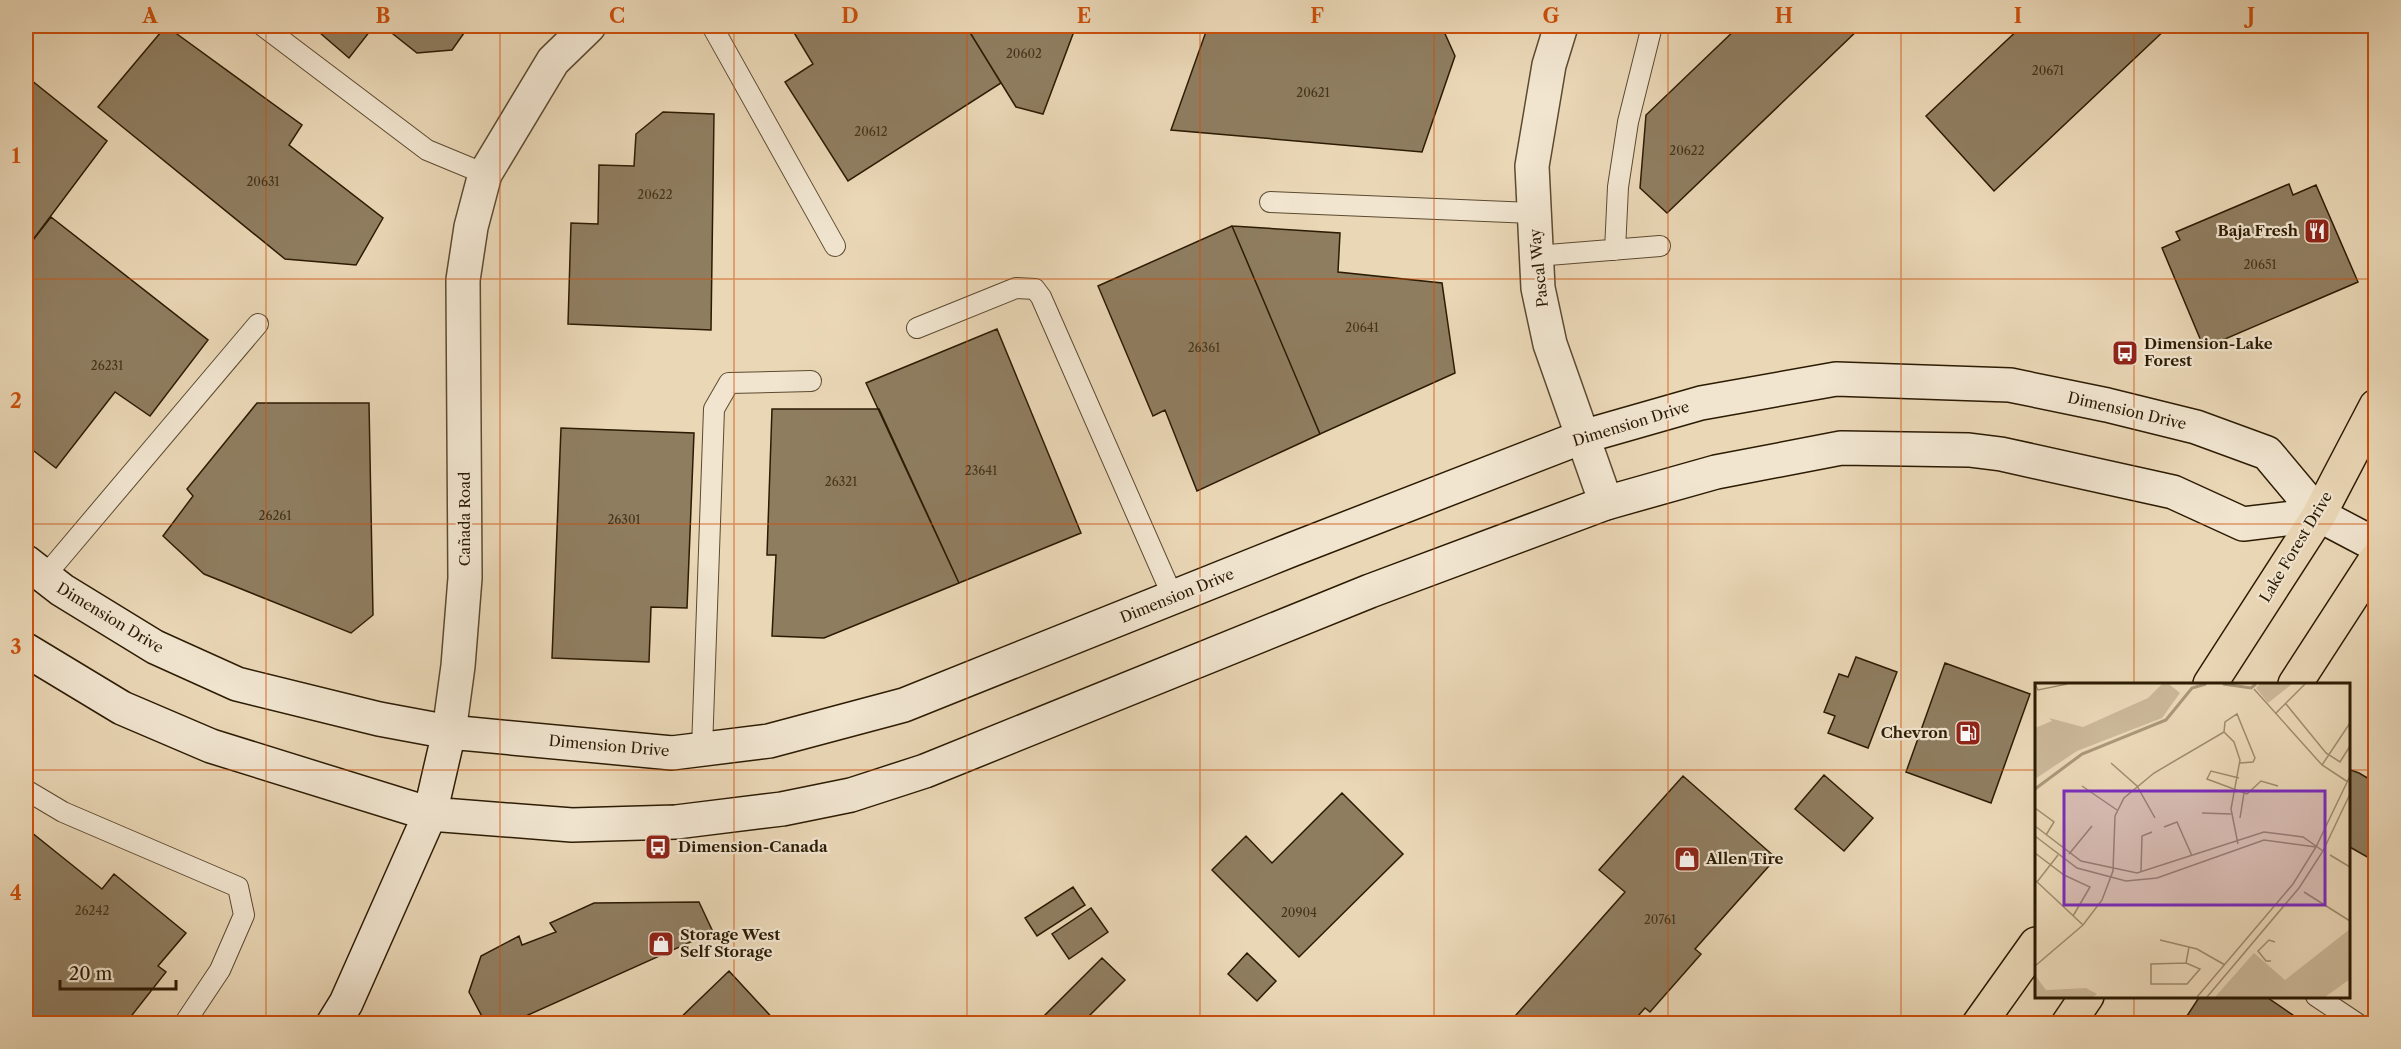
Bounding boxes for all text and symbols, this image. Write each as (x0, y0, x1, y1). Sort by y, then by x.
text: A (141, 4, 158, 28)
text: B (376, 4, 391, 28)
text: C (609, 4, 625, 28)
text: D (841, 4, 859, 28)
text: E (1077, 4, 1091, 28)
text: F (1310, 4, 1324, 28)
text: G (1543, 4, 1560, 28)
text: H (1775, 4, 1793, 28)
text: I (2014, 4, 2022, 28)
text: J (2243, 4, 2255, 28)
house number: 20602 (1006, 46, 1042, 61)
house number: 20671 (2032, 63, 2064, 78)
house number: 20621 (1296, 85, 1330, 100)
house number: 20612 (854, 124, 888, 139)
house number: 20622 (1669, 143, 1705, 158)
text: 1 (12, 144, 21, 168)
house number: 20631 (246, 174, 280, 189)
house number: 20622 (637, 187, 673, 202)
restaurant icon: Baja Fresh (2302, 216, 2332, 246)
place label: Baja Fresh (2218, 221, 2299, 240)
street label: Pascal Way (1525, 227, 1552, 308)
house number: 20651 (2243, 257, 2277, 272)
house number: 20641 (1345, 320, 1379, 335)
place label: Dimension-Lake Forest (2144, 334, 2273, 370)
bus stop icon: Dimension-Lake Forest (2110, 338, 2140, 368)
house number: 26361 (1188, 340, 1220, 355)
house number: 26231 (91, 358, 123, 373)
street label: Dimension Drive (2066, 388, 2188, 433)
text: 2 (10, 389, 22, 413)
street label: Dimension Drive (1570, 397, 1692, 450)
house number: 23641 (965, 463, 997, 478)
street label: Cañada Road (455, 472, 474, 566)
house number: 26321 (825, 474, 857, 489)
street label: Lake Forest Drive (2255, 488, 2336, 606)
house number: 26261 (259, 508, 291, 523)
house number: 26301 (607, 512, 641, 527)
street label: Dimension Drive (1117, 564, 1237, 627)
street label: Dimension Drive (53, 578, 167, 657)
text: 3 (10, 635, 22, 659)
inset map (2035, 683, 2350, 998)
fuel station icon: Chevron (1953, 718, 1983, 748)
place label: Chevron (1881, 723, 1949, 742)
street label: Dimension Drive (548, 731, 670, 760)
bus stop icon: Dimension-Canada (643, 832, 673, 862)
place label: Dimension-Canada (678, 837, 828, 856)
shop icon: Allen Tire (1672, 844, 1702, 874)
place label: Allen Tire (1705, 849, 1784, 868)
text: 4 (10, 881, 22, 905)
house number: 26242 (75, 903, 109, 918)
house number: 20904 (1281, 905, 1317, 920)
house number: 20761 (1644, 912, 1676, 927)
place label: Storage West Self Storage (680, 925, 780, 961)
shop icon: Storage West Self Storage (646, 929, 676, 959)
scale bar (60, 953, 176, 991)
text: 20 m (69, 963, 113, 985)

